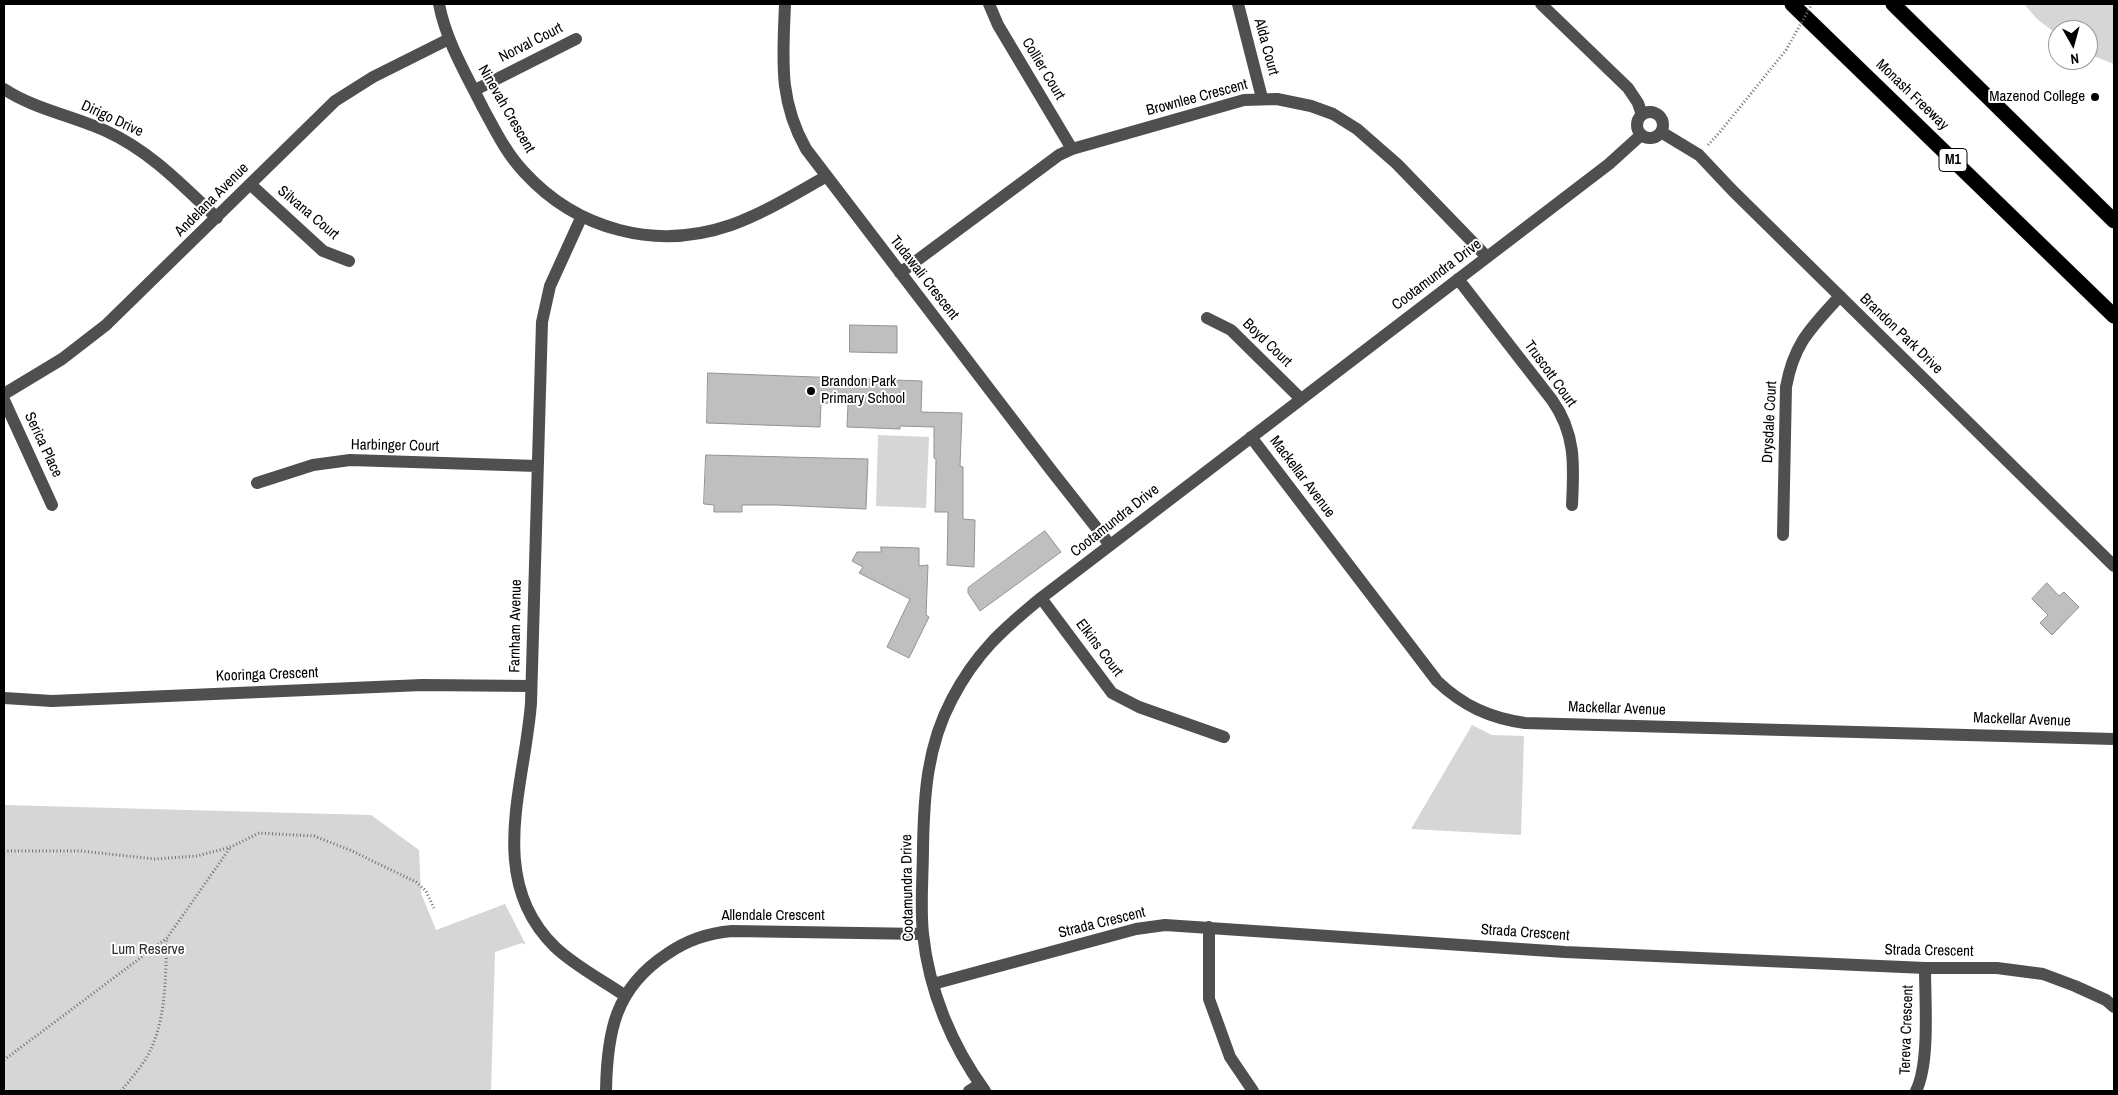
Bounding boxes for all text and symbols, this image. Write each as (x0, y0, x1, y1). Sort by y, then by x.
street label: Alda Court (1250, 17, 1282, 77)
street label: Norval Court (496, 19, 566, 67)
north arrow (2048, 20, 2098, 70)
street label: Collier Court (1018, 35, 1068, 103)
text: N (2069, 49, 2080, 68)
street label: Monash Freeway (1872, 56, 1952, 134)
street label: Ninevah Crescent (474, 62, 538, 156)
street label: Brownlee Crescent (1144, 76, 1250, 120)
place label: Mazenod College (1989, 88, 2085, 106)
marker: Mazenod College (2089, 91, 2101, 103)
street label: Dirigo Drive (78, 97, 146, 141)
road number: M1 (1939, 148, 1967, 172)
street label: Andelana Avenue (171, 159, 253, 241)
street label: Silvana Court (274, 182, 342, 244)
street label: Tudawali Crescent (886, 232, 962, 324)
street label: Cootamundra Drive (1389, 236, 1485, 314)
street label: Brandon Park Drive (1856, 290, 1946, 378)
street label: Boyd Court (1239, 315, 1295, 371)
street label: Truscott Court (1520, 337, 1580, 411)
place label: Brandon Park Primary School (821, 373, 905, 408)
street label: Drysdale Court (1759, 381, 1781, 463)
marker: Brandon Park Primary School (805, 385, 817, 397)
street label: Serica Place (20, 410, 66, 480)
street label: Mackellar Avenue (1265, 433, 1339, 521)
street label: Harbinger Court (351, 436, 439, 456)
street label: Cootamundra Drive (1067, 481, 1163, 561)
street label: Farnham Avenue (506, 579, 526, 673)
street label: Elkins Court (1072, 616, 1126, 680)
street label: Kooringa Crescent (215, 664, 319, 686)
street label: Mackellar Avenue (1568, 698, 1666, 720)
street label: Mackellar Avenue (1973, 709, 2071, 731)
street label: Cootamundra Drive (898, 834, 918, 942)
street label: Strada Crescent (1057, 904, 1147, 942)
street label: Allendale Crescent (721, 907, 825, 925)
street label: Strada Crescent (1480, 921, 1570, 945)
park label: Lum Reserve (111, 941, 185, 959)
street label: Strada Crescent (1884, 941, 1974, 961)
street label: Tereva Crescent (1896, 985, 1918, 1075)

